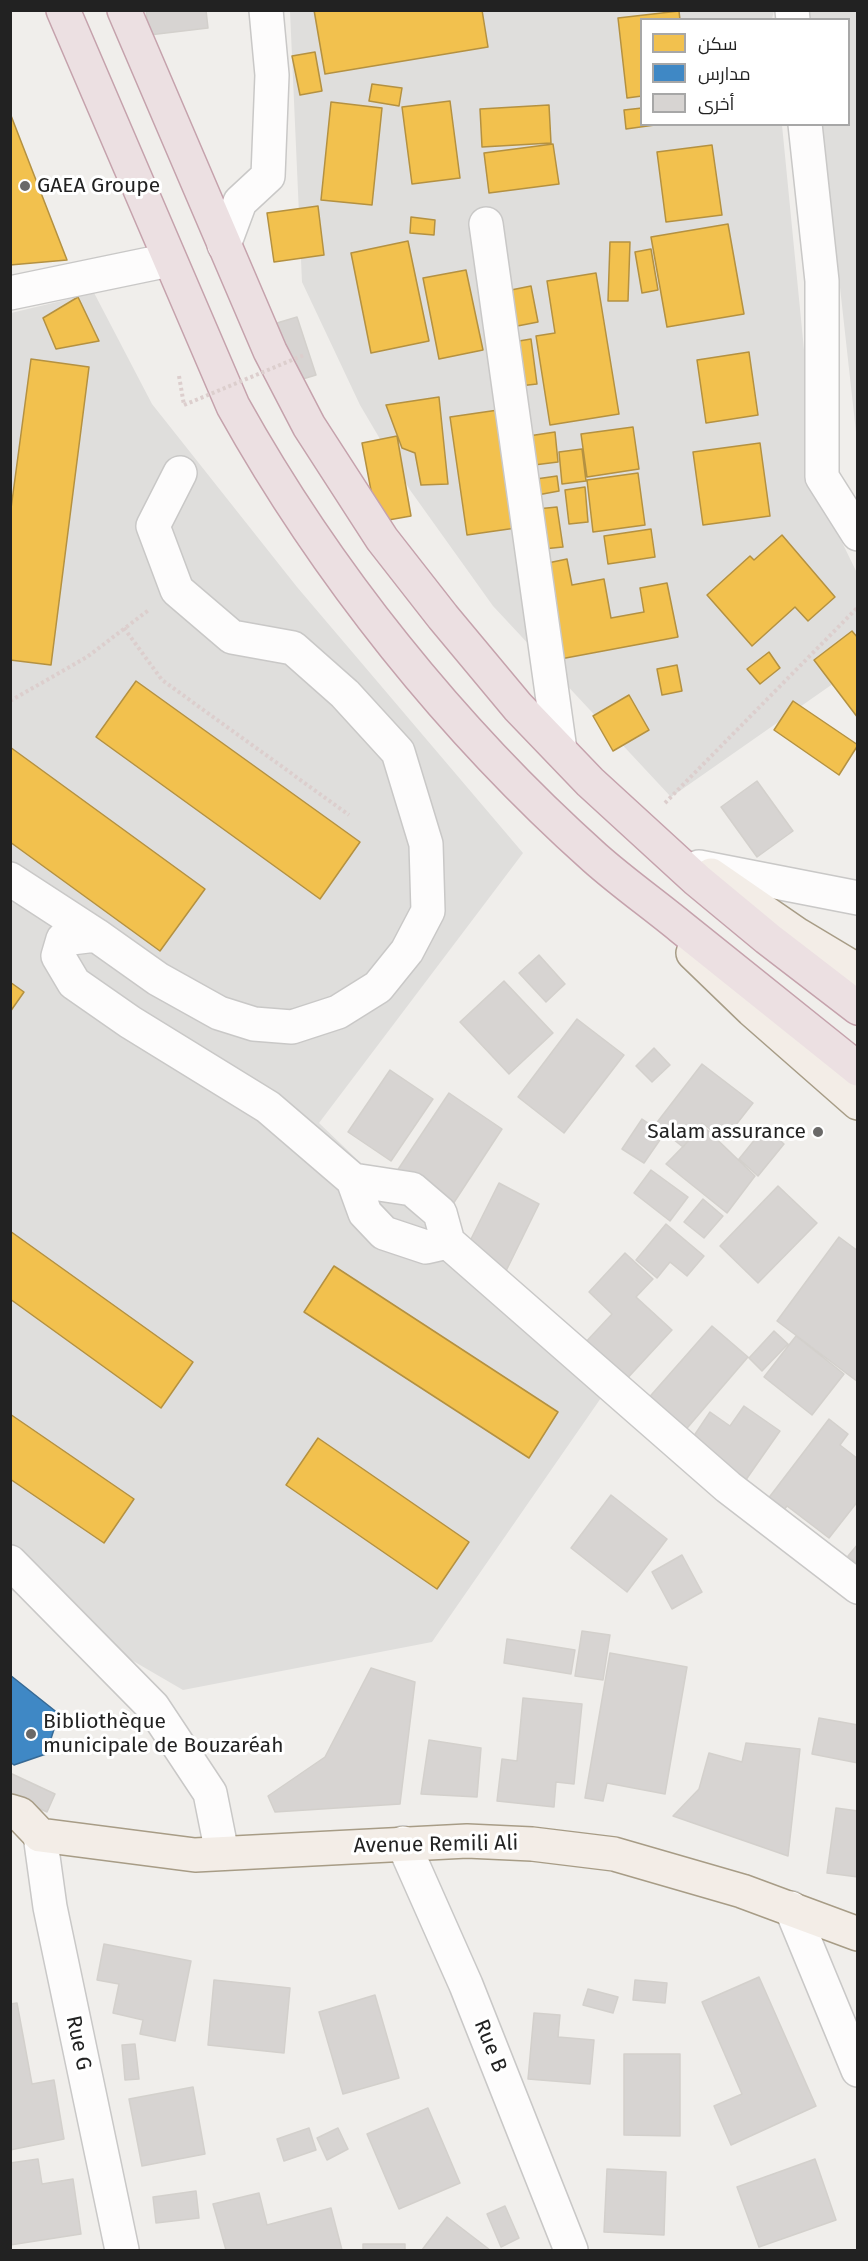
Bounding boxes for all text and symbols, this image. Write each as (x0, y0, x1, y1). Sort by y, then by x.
legend (640, 18, 850, 126)
text: سكن (698, 33, 737, 55)
text: مدارس (698, 63, 751, 85)
text: أخرى (698, 93, 734, 115)
place label: GAEA Groupe (37, 173, 160, 199)
marker: GAEA Groupe (18, 179, 32, 193)
place label: Salam assurance (647, 1119, 806, 1145)
marker: Salam assurance (811, 1125, 825, 1139)
place label: Bibliothèque municipale de Bouzaréah (43, 1709, 283, 1759)
marker: Bibliothèque municipale de Bouzaréah (24, 1727, 38, 1741)
street label: Avenue Remili Ali (353, 1831, 519, 1859)
street label: Rue G (60, 2013, 96, 2073)
street label: Rue B (468, 2016, 512, 2076)

